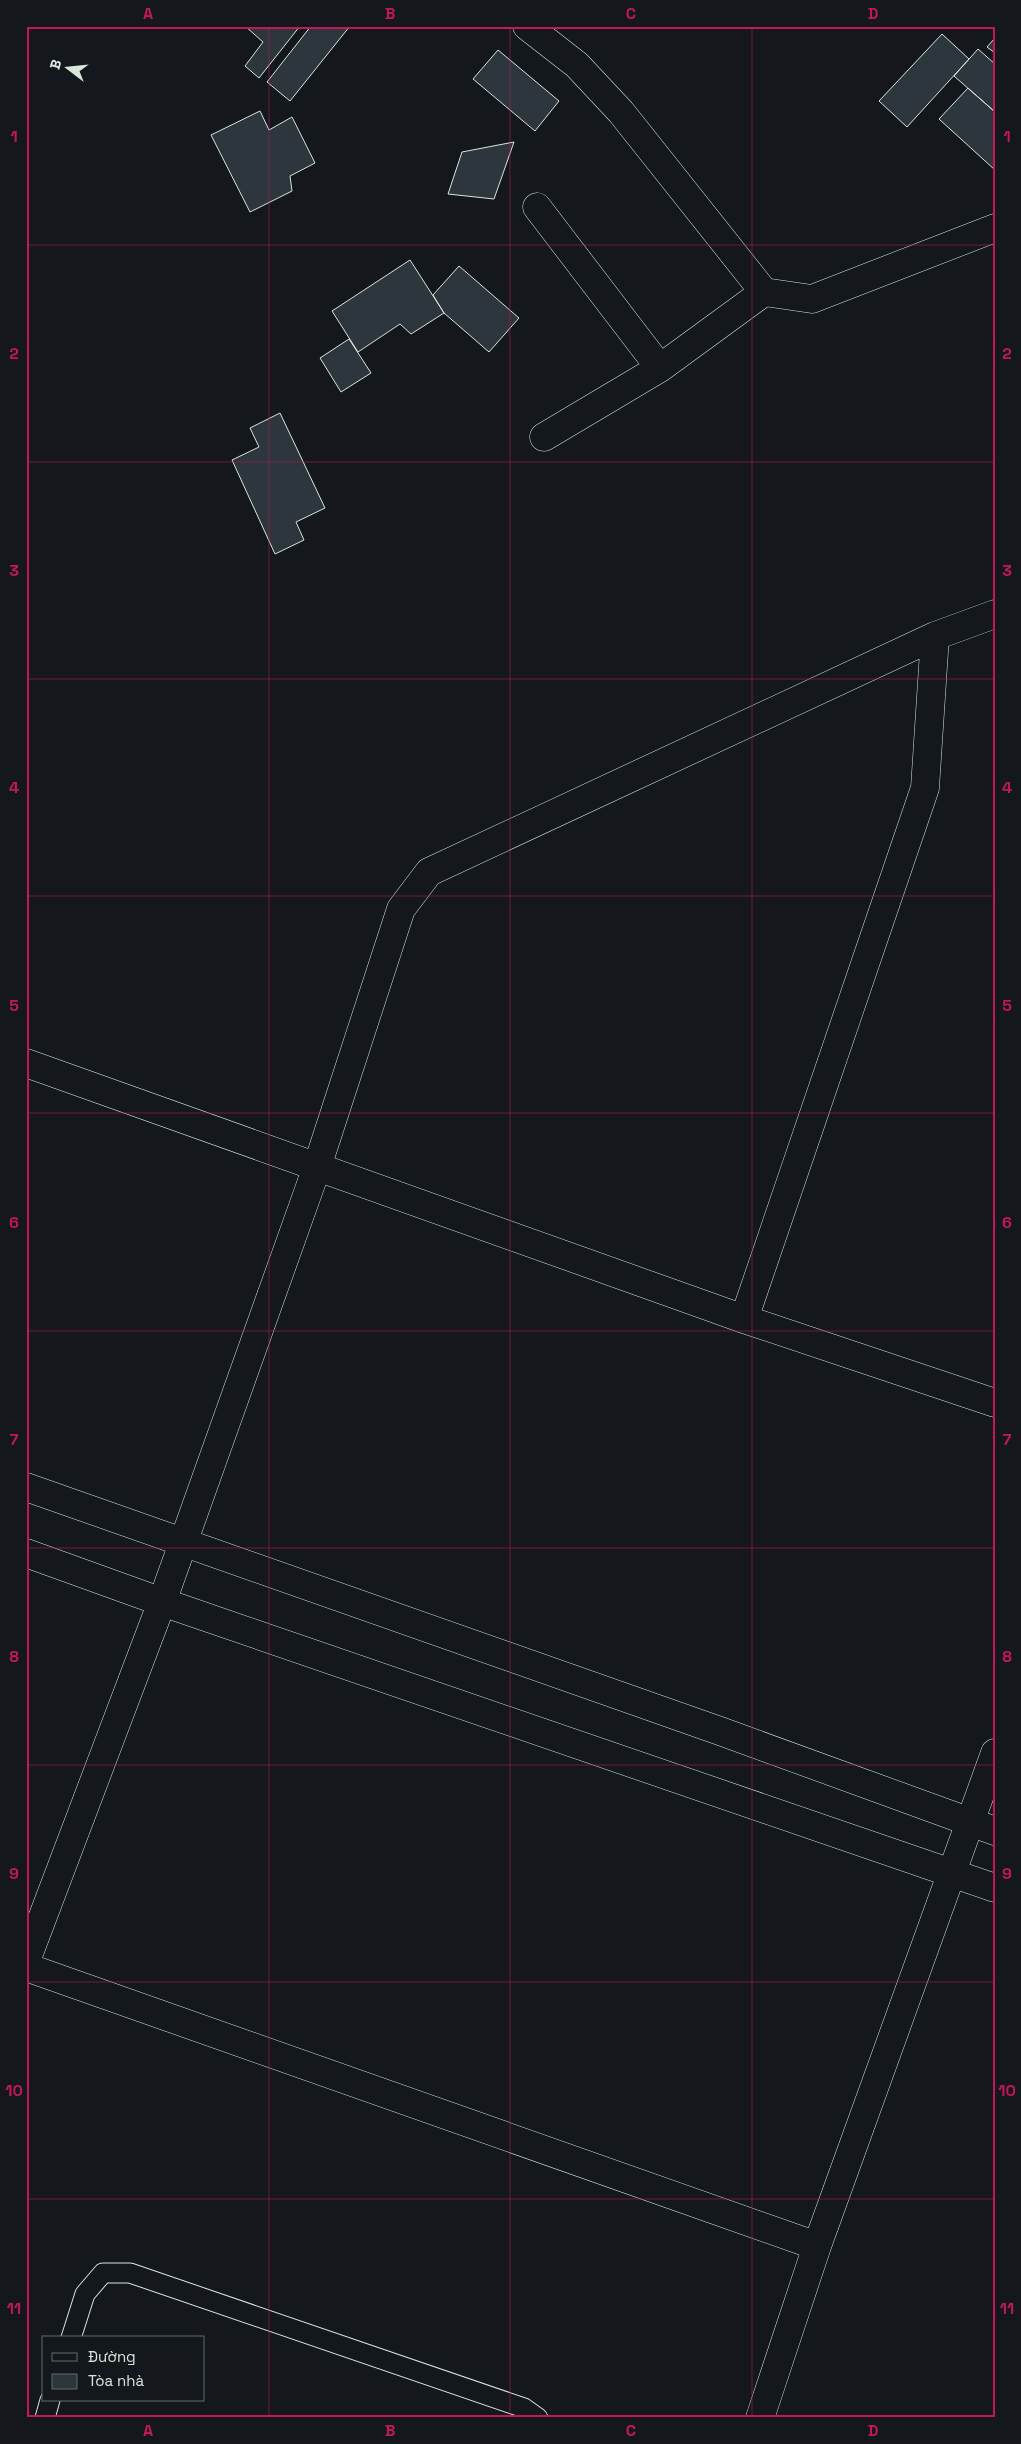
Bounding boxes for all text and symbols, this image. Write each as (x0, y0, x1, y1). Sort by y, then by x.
text: A (143, 3, 153, 24)
text: B (385, 3, 395, 24)
text: C (626, 3, 636, 24)
text: D (868, 3, 878, 24)
north arrow (42, 42, 92, 92)
text: B (46, 57, 65, 71)
text: 1 (10, 126, 18, 147)
text: 1 (1003, 126, 1011, 147)
text: 2 (9, 343, 19, 364)
text: 2 (1002, 343, 1012, 364)
text: 3 (9, 560, 19, 581)
text: 3 (1002, 560, 1012, 581)
text: 4 (9, 777, 19, 798)
text: 4 (1002, 777, 1012, 798)
text: 5 (9, 995, 19, 1016)
text: 5 (1002, 995, 1012, 1016)
text: 6 (9, 1212, 19, 1233)
text: 6 (1002, 1212, 1012, 1233)
text: 7 (10, 1429, 19, 1450)
text: 7 (1003, 1429, 1012, 1450)
text: 8 (9, 1646, 19, 1667)
text: 8 (1002, 1646, 1012, 1667)
text: 9 (9, 1863, 19, 1884)
text: 9 (1002, 1863, 1012, 1884)
text: 10 (5, 2080, 23, 2101)
text: 10 (998, 2080, 1016, 2101)
text: 11 (7, 2298, 21, 2319)
text: 11 (1000, 2298, 1014, 2319)
legend (42, 2336, 205, 2402)
text: Đường (88, 2347, 136, 2366)
text: Tòa nhà (88, 2371, 144, 2390)
text: A (143, 2420, 153, 2441)
text: B (385, 2420, 395, 2441)
text: C (626, 2420, 636, 2441)
text: D (868, 2420, 878, 2441)

